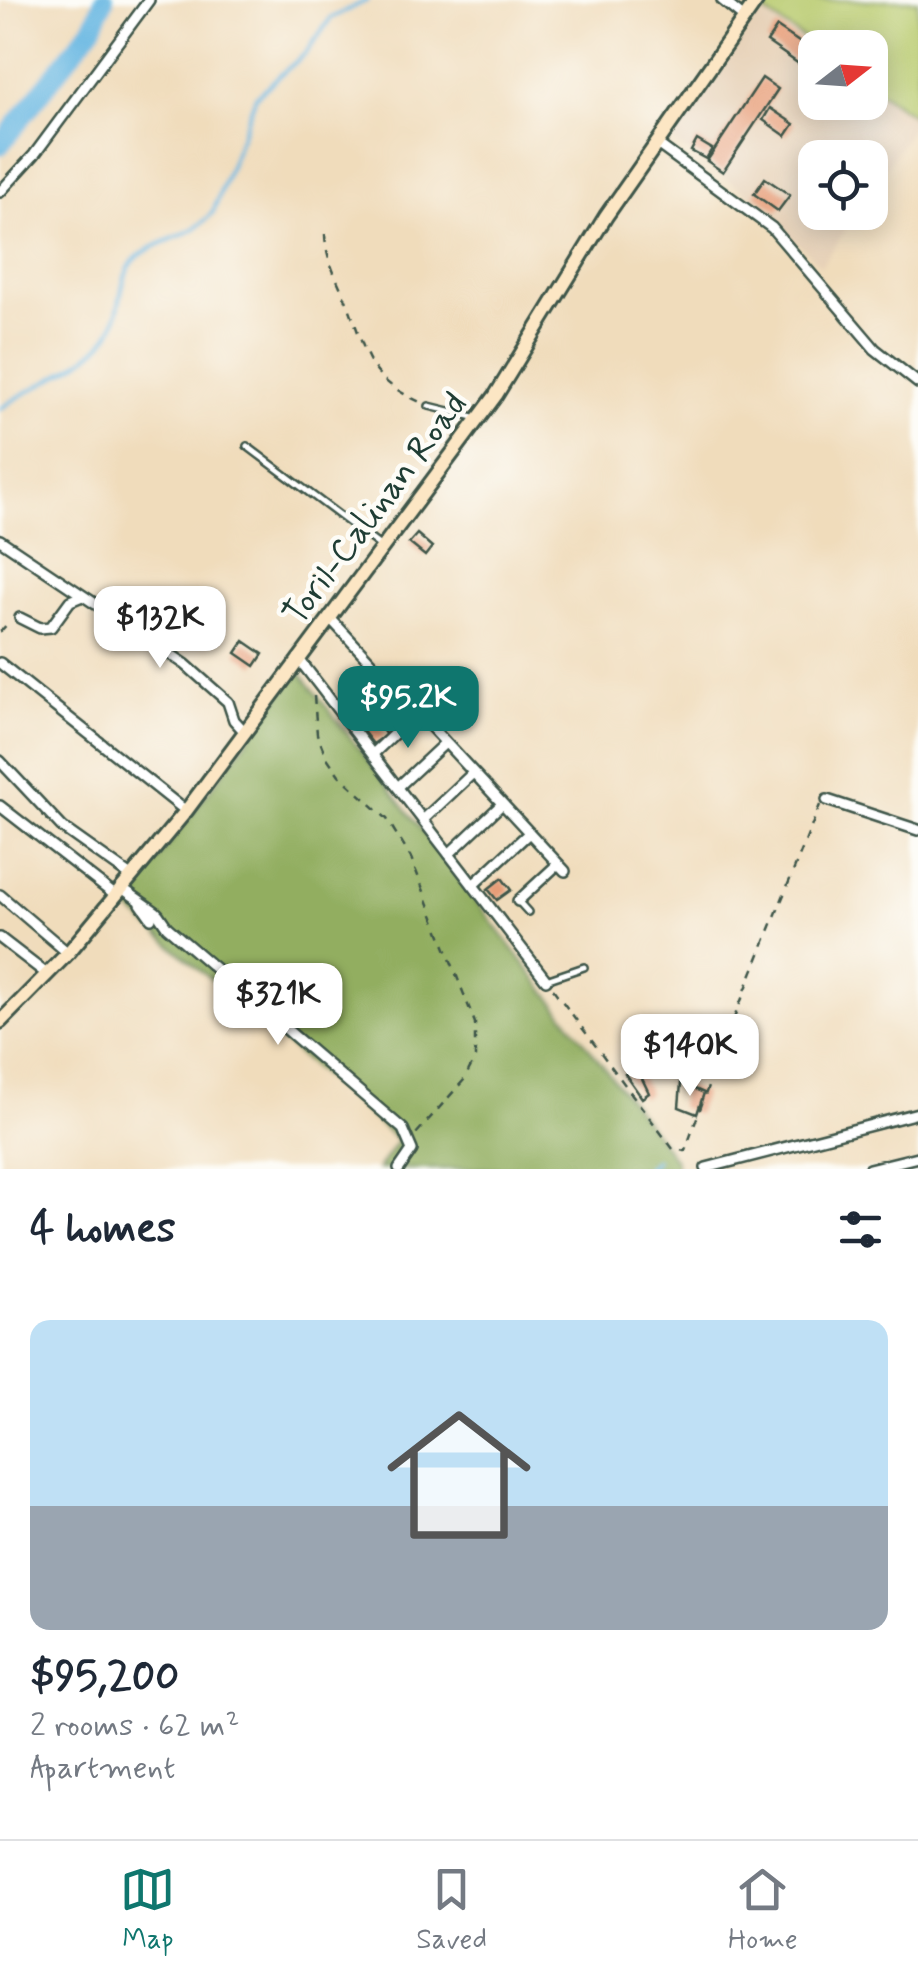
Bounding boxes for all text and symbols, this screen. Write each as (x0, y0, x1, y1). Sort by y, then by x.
north arrow (798, 30, 888, 120)
map controls (798, 30, 888, 230)
button: locate (798, 140, 888, 230)
street label: Toril-Calinan Road (273, 383, 478, 635)
pin: $132K (90, 586, 230, 671)
text: $132K (116, 597, 204, 639)
pin: $95.2K (327, 666, 489, 751)
text: $95.2K (360, 677, 456, 719)
pin: $321K (208, 963, 348, 1048)
text: $321K (235, 974, 321, 1016)
pin: $140K (620, 1014, 760, 1099)
text: $140K (643, 1025, 737, 1067)
text: 4 homes (30, 1202, 176, 1257)
icon: filters (833, 1202, 888, 1257)
icon: home (369, 1385, 549, 1565)
text: $95,200 (30, 1650, 179, 1705)
text: 2 rooms · 62 m² (30, 1705, 239, 1747)
text: Apartment (30, 1747, 175, 1789)
tab: Map (120, 1862, 175, 1959)
tab: Saved (416, 1862, 487, 1959)
tab: Home (728, 1862, 798, 1959)

